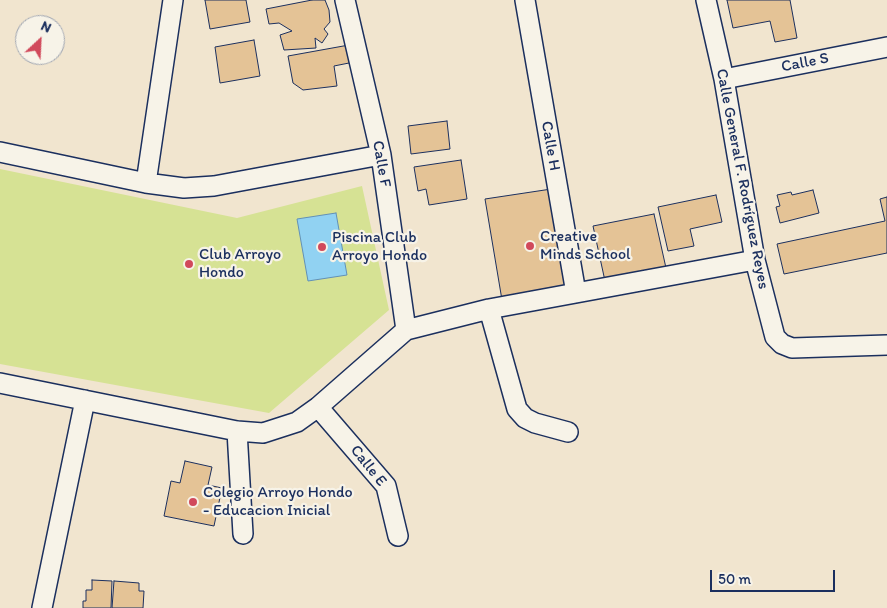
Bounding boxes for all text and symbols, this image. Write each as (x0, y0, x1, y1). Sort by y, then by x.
north arrow (15, 15, 65, 65)
text: N (38, 17, 54, 37)
street label: Calle S (780, 49, 830, 77)
street label: Calle General F. Rodríguez Reyes (711, 67, 773, 291)
street label: Calle H (536, 120, 564, 172)
street label: Calle F (367, 139, 395, 189)
place label: Creative Minds School (540, 227, 631, 265)
place label: Piscina Club Arroyo Hondo (332, 228, 427, 266)
marker: Creative Minds School (524, 240, 536, 252)
marker: Piscina Club Arroyo Hondo (316, 241, 328, 253)
place label: Club Arroyo Hondo (199, 245, 281, 283)
marker: Club Arroyo Hondo (183, 258, 195, 270)
street label: Calle E (346, 441, 390, 491)
place label: Colegio Arroyo Hondo - Educacion Inicial (203, 483, 353, 521)
marker: Colegio Arroyo Hondo - Educacion Inicial (187, 496, 199, 508)
scale bar (712, 560, 837, 592)
text: 50 m (718, 570, 751, 588)

